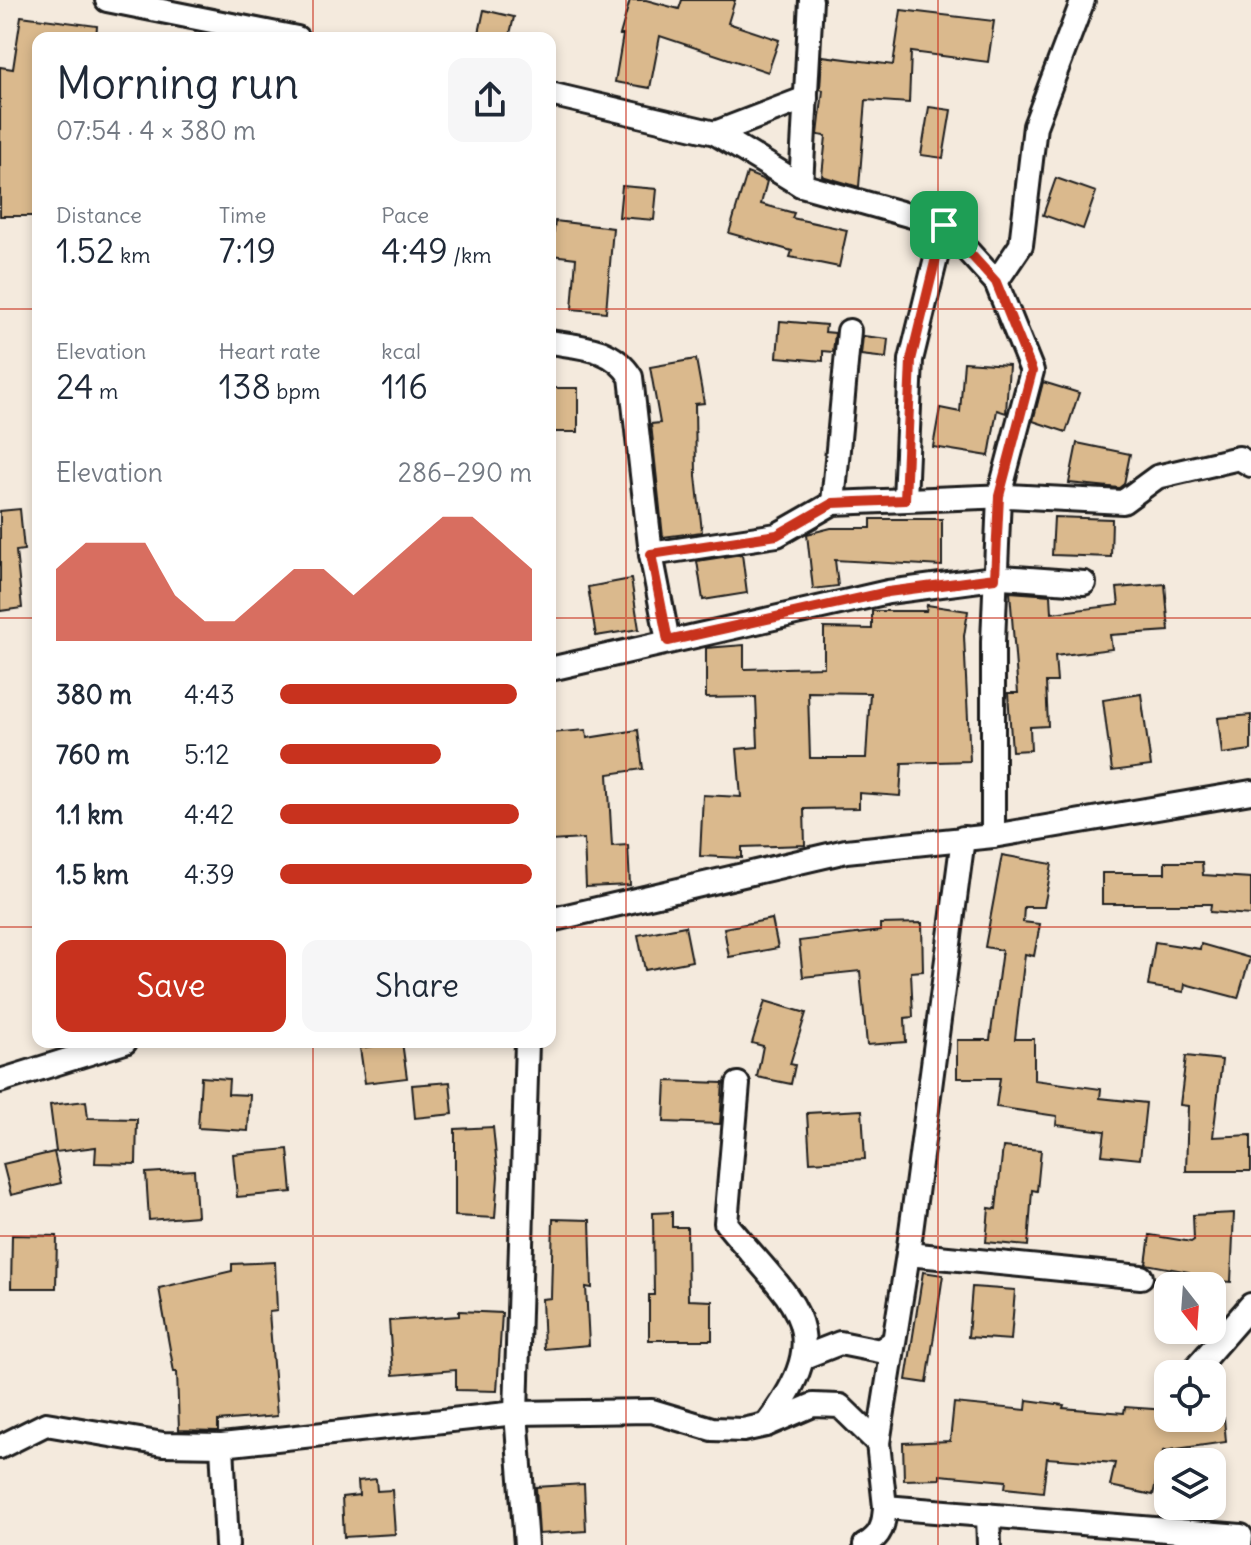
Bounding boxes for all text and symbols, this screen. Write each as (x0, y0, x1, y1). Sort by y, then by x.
text: Morning run (56, 56, 299, 111)
button: share (448, 58, 532, 142)
text: 07:54 · 4 × 380 m (56, 114, 256, 147)
pin (910, 191, 978, 259)
text: Distance (56, 201, 142, 229)
text: Time (219, 201, 266, 229)
text: Pace (381, 201, 429, 229)
icon: arrive (922, 203, 966, 247)
text: 1.52 (56, 229, 115, 272)
text: 7:19 (219, 229, 276, 272)
text: 4:49 (381, 229, 448, 272)
text: km (115, 241, 150, 269)
text: /km (448, 241, 492, 269)
text: Elevation (56, 337, 146, 365)
text: Heart rate (219, 337, 321, 365)
text: kcal (381, 337, 421, 365)
text: 24 (56, 365, 94, 408)
text: 138 (219, 365, 271, 408)
text: 116 (381, 365, 428, 408)
text: m (94, 377, 118, 405)
text: bpm (271, 377, 320, 405)
text: Elevation (56, 456, 163, 489)
text: 286–290 m (398, 456, 532, 489)
text: 380 m (56, 678, 132, 711)
text: 4:43 (184, 678, 235, 711)
text: 760 m (56, 738, 130, 771)
text: 5:12 (184, 738, 229, 771)
text: 1.1 km (56, 798, 123, 831)
text: 4:42 (184, 798, 234, 831)
text: 1.5 km (56, 858, 129, 891)
text: 4:39 (184, 858, 235, 891)
button: Save (56, 940, 286, 1032)
button: Share (302, 940, 532, 1032)
north arrow (1154, 1272, 1226, 1344)
map controls (1154, 1272, 1226, 1520)
button: locate (1154, 1360, 1226, 1432)
button: layers (1154, 1448, 1226, 1520)

